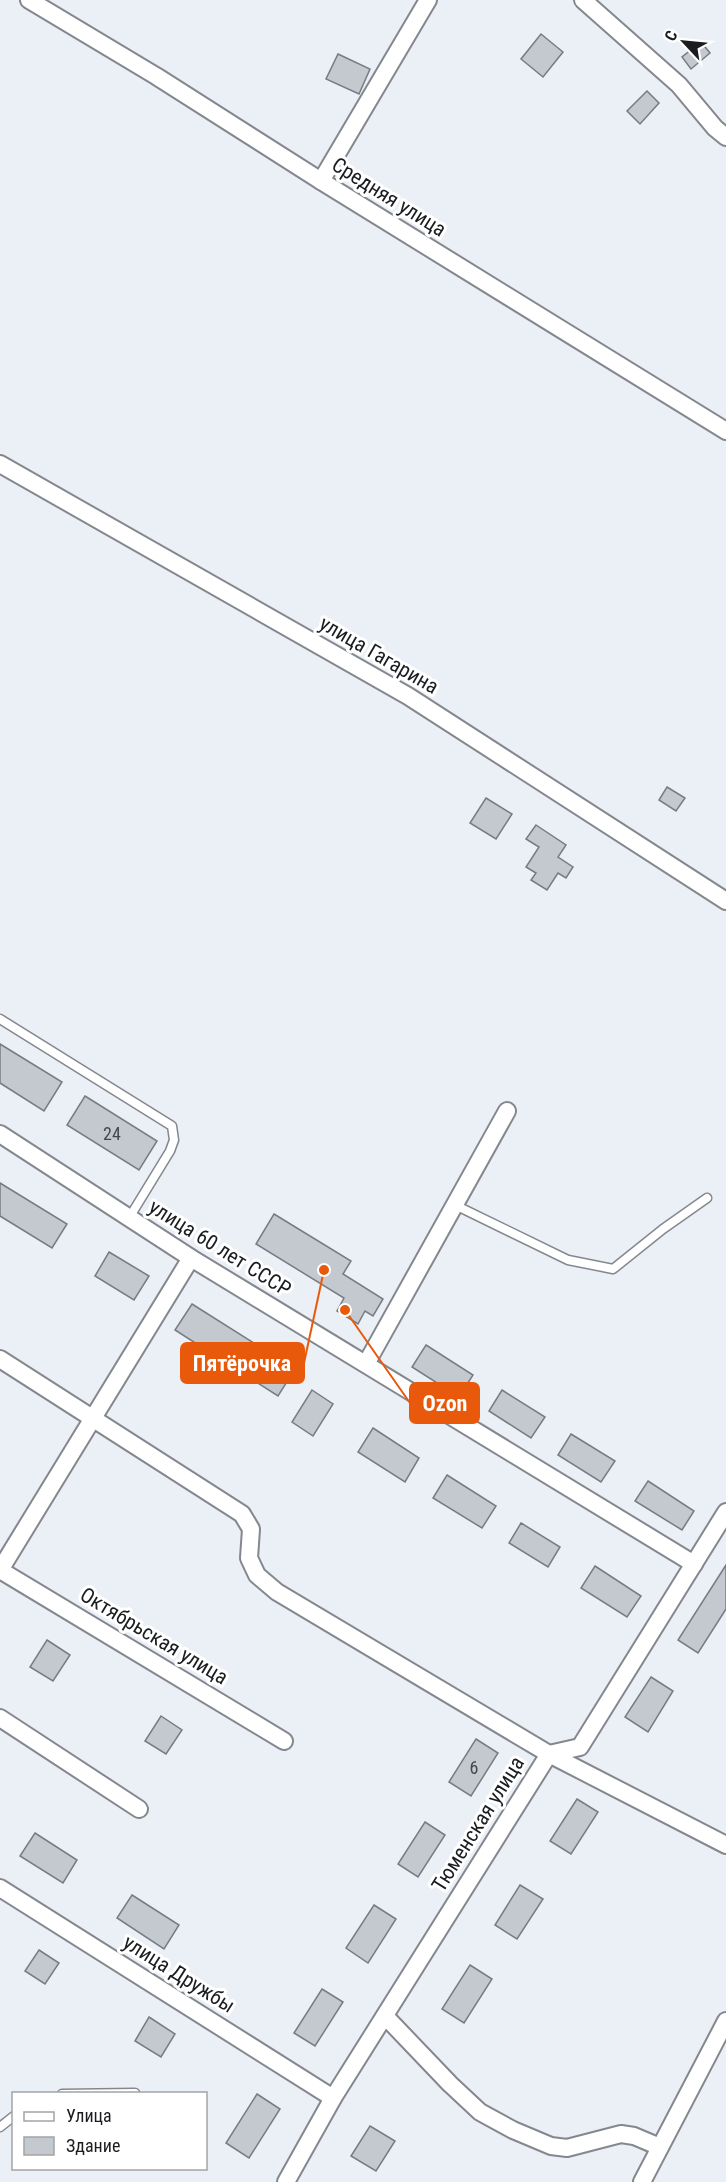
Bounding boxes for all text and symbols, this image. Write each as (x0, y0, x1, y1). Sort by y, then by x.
north arrow (654, 12, 714, 72)
text: С (660, 27, 682, 44)
street label: Средняя улица (328, 152, 450, 242)
street label: улица Гагарина (315, 611, 443, 699)
house number: 24 (103, 1123, 121, 1144)
street label: улица 60 лет СССР (145, 1195, 295, 1301)
callout: Пятёрочка (181, 1343, 304, 1383)
text: Пятёрочка (193, 1351, 291, 1376)
callout: Ozon (410, 1383, 479, 1423)
text: Ozon (423, 1391, 467, 1416)
street label: Октябрьская улица (76, 1583, 232, 1689)
street label: Тюменская улица (427, 1752, 529, 1896)
house number: 6 (470, 1757, 478, 1778)
street label: улица Дружбы (119, 1930, 239, 2018)
legend (12, 2092, 207, 2170)
text: Улица (66, 2105, 112, 2126)
text: Здание (66, 2135, 120, 2156)

